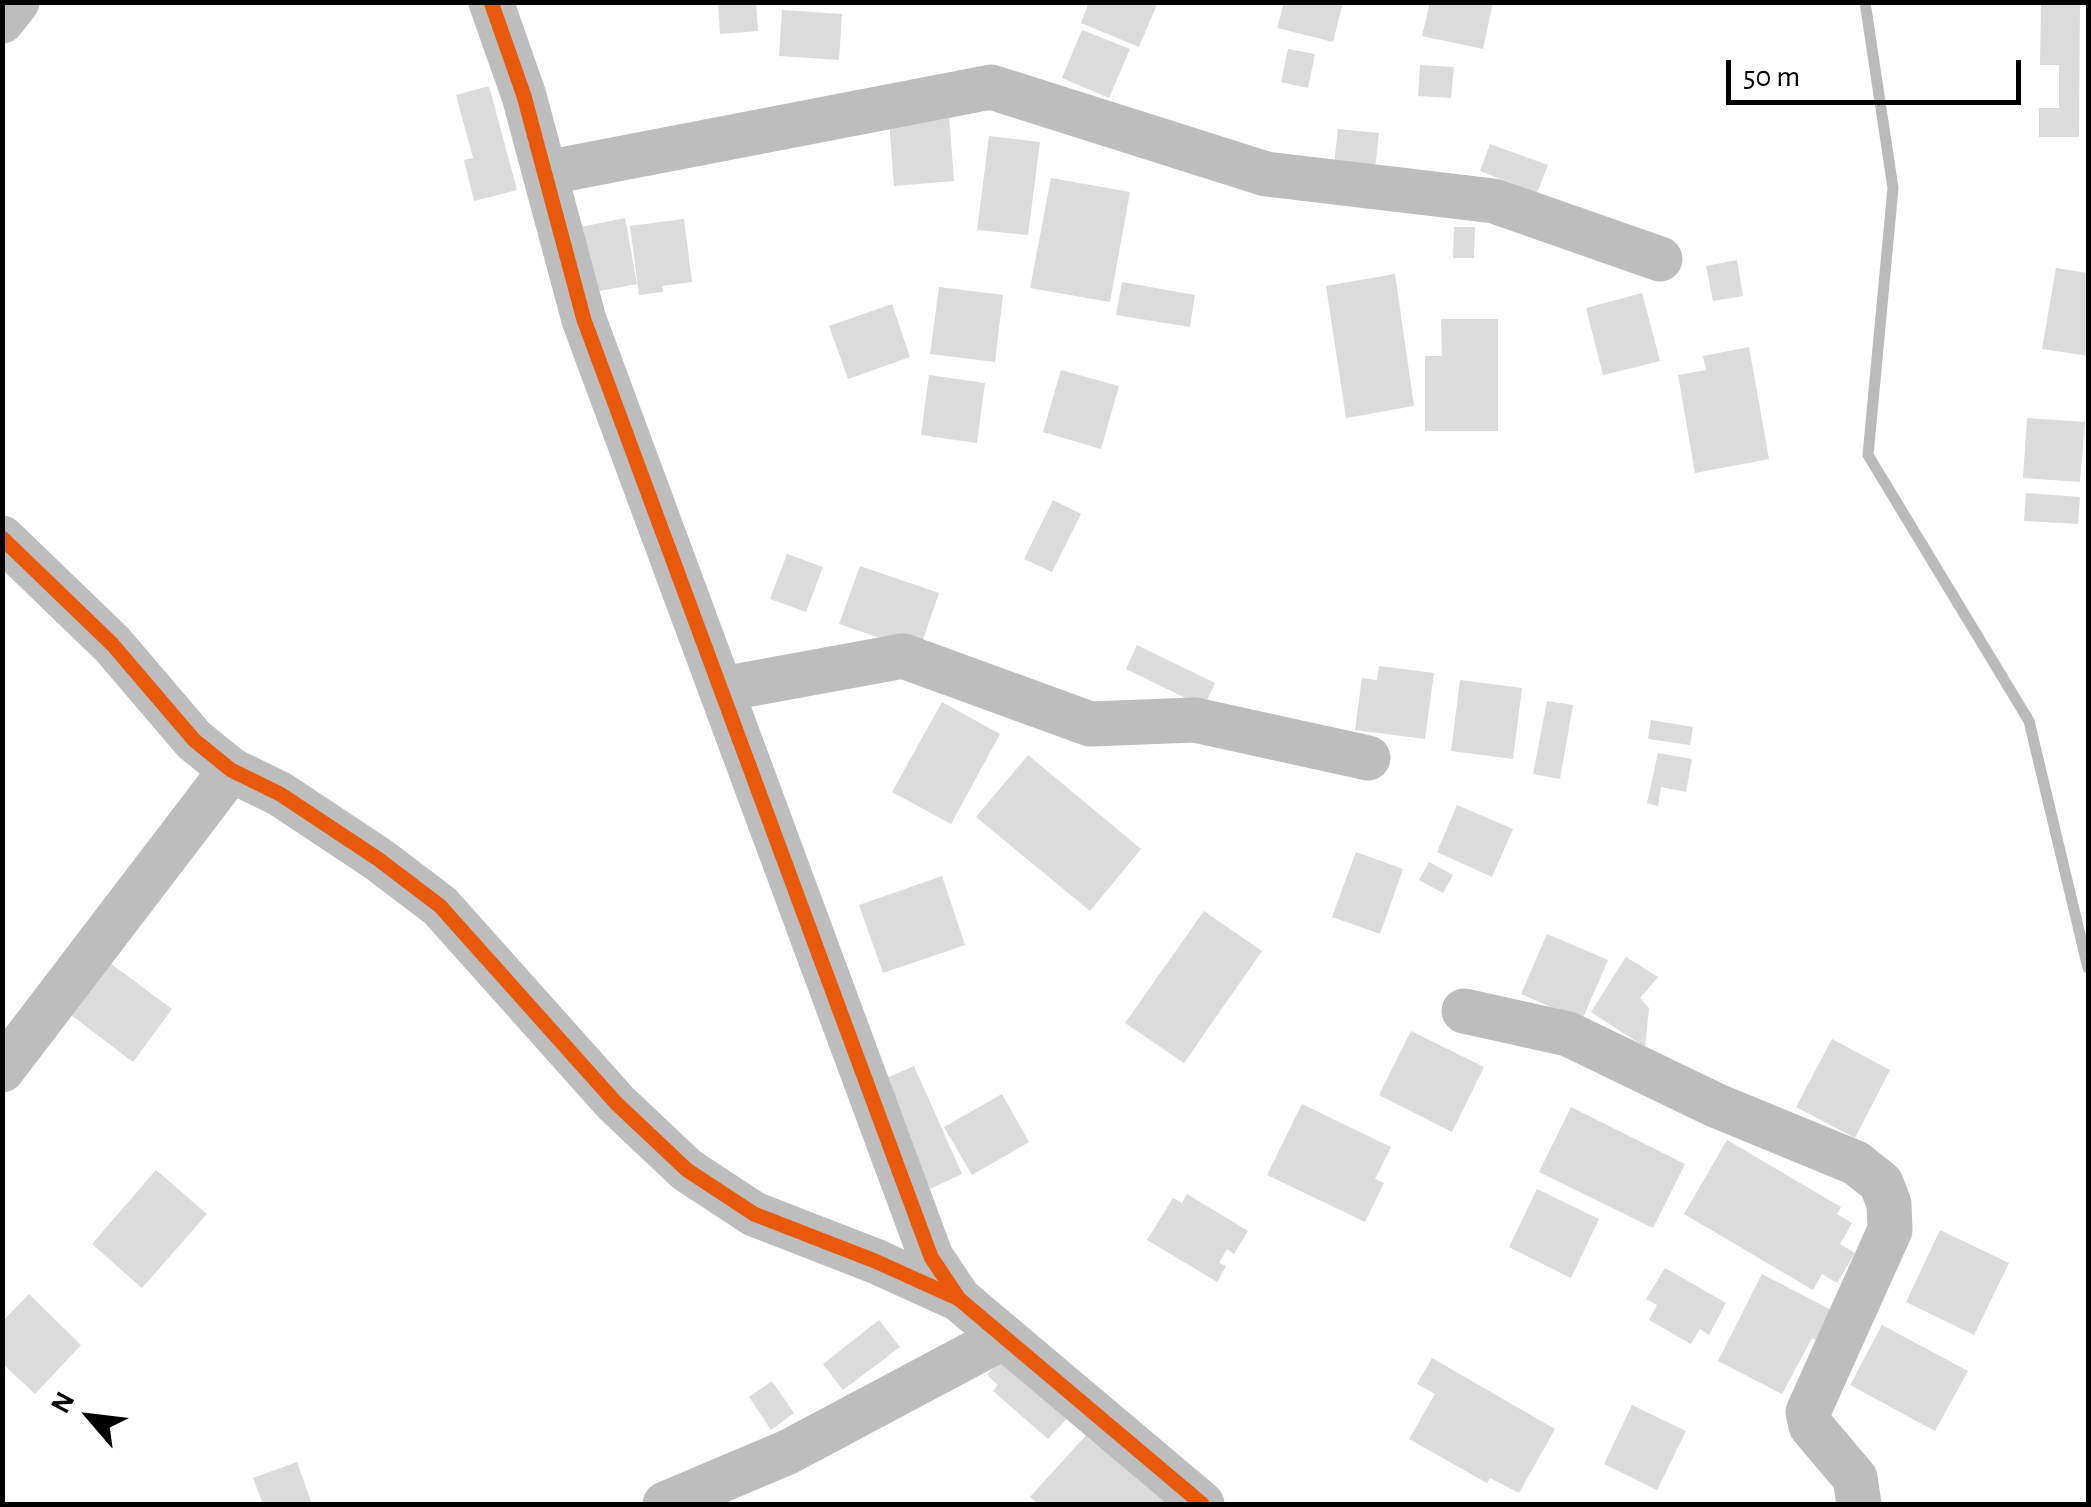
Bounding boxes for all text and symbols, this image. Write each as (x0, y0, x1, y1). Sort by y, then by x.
scale bar (1731, 40, 2026, 102)
text: 50 m (1743, 62, 1800, 92)
north arrow (40, 1367, 140, 1467)
text: N (47, 1388, 80, 1418)

